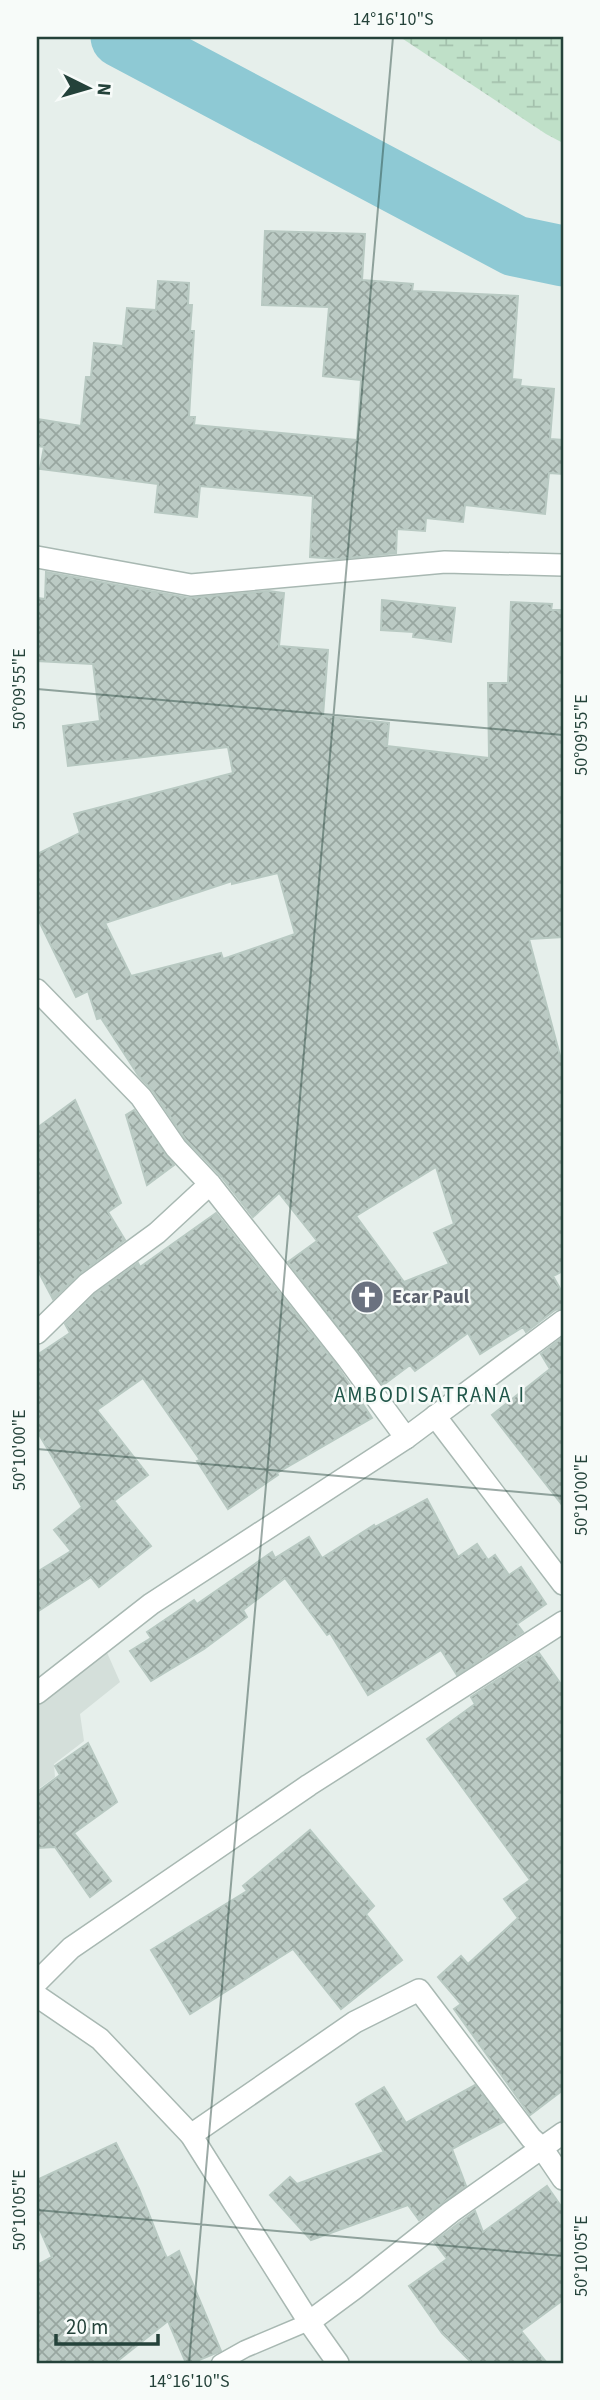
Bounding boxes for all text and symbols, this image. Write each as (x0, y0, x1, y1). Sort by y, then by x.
text: 14°16'10"S (352, 7, 434, 32)
north arrow (52, 52, 122, 122)
text: N (89, 82, 117, 97)
text: 50°09'55"E (7, 648, 32, 730)
text: 50°09'55"E (569, 694, 594, 776)
church icon: Ecar Paul (348, 1278, 386, 1316)
place label: Ecar Paul (392, 1284, 470, 1311)
district label: AMBODISATRANA I (334, 1380, 526, 1410)
text: 50°10'00"E (7, 1409, 32, 1491)
text: 50°10'00"E (569, 1454, 594, 1536)
text: 50°10'05"E (7, 2169, 32, 2251)
text: 50°10'05"E (569, 2215, 594, 2297)
scale bar (56, 2302, 158, 2346)
text: 20 m (66, 2312, 108, 2342)
text: 14°16'10"S (148, 2369, 230, 2394)

